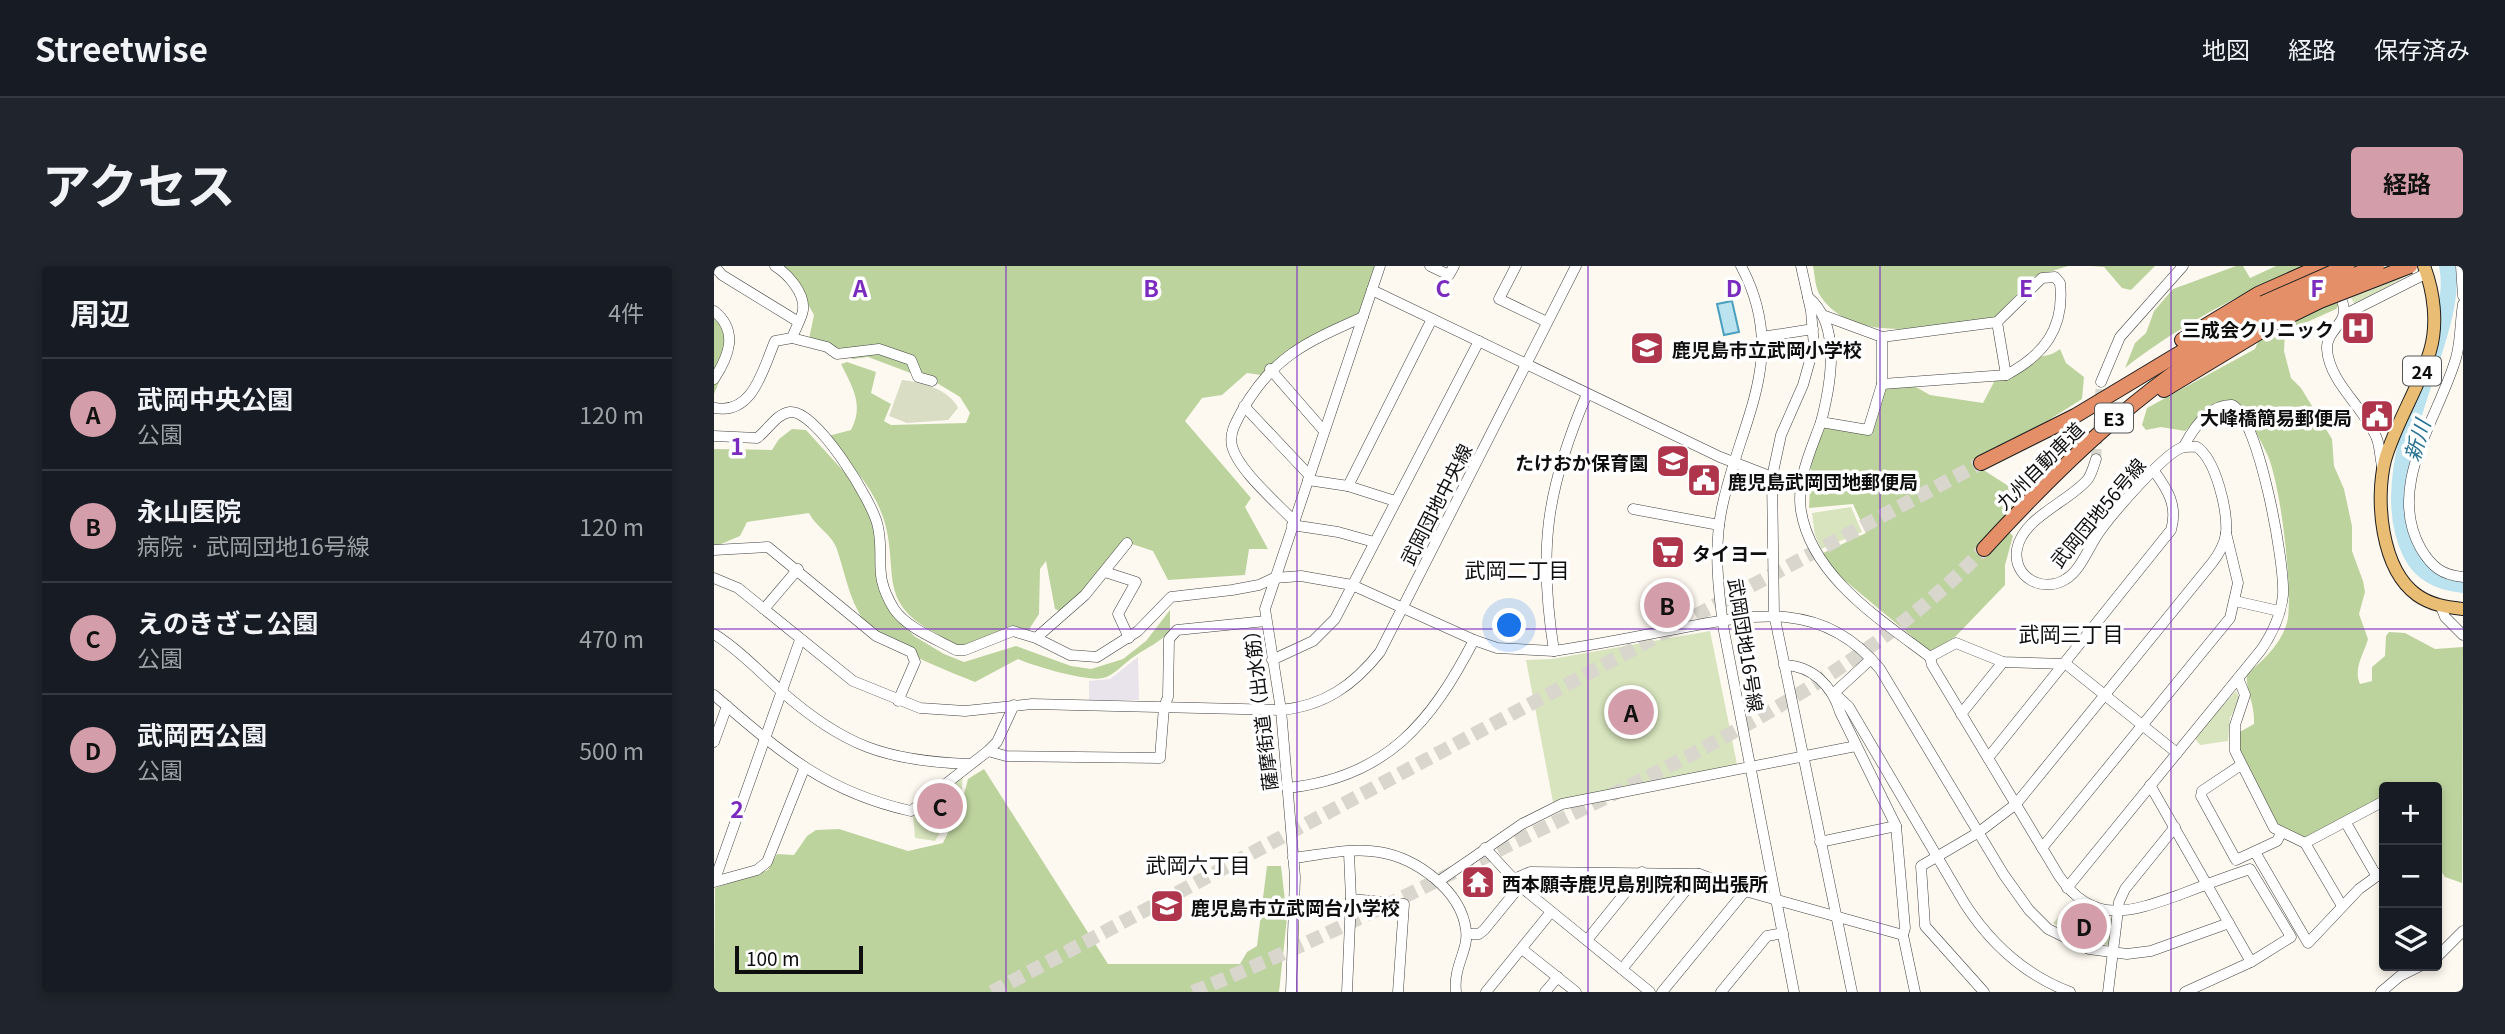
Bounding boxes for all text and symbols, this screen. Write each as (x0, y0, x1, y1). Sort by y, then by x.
text: Streetwise (35, 24, 208, 72)
text: 地図 (2202, 31, 2250, 66)
text: 経路 (2288, 31, 2336, 66)
text: 保存済み (2374, 31, 2470, 66)
text: アクセス (42, 147, 236, 218)
button: 経路 (2351, 147, 2463, 218)
text: A (852, 270, 868, 304)
text: B (1143, 270, 1159, 304)
text: C (1435, 270, 1451, 304)
text: D (1726, 270, 1742, 304)
text: E (2019, 270, 2033, 304)
text: F (2310, 270, 2324, 304)
text: 周辺 (70, 290, 130, 334)
text: 4件 (608, 295, 644, 329)
hospital icon: 三成会クリニック (2339, 309, 2377, 347)
place label: 三成会クリニック (2182, 315, 2334, 342)
school or university icon: 鹿児島市立武岡小学校 (1628, 329, 1666, 367)
place label: 鹿児島市立武岡小学校 (1672, 335, 1862, 362)
road number: 24 (2403, 356, 2441, 386)
text: 武岡中央公園 (137, 379, 293, 416)
text: A (86, 397, 100, 431)
text: 120 m (579, 397, 644, 431)
public building icon: 大峰橋簡易郵便局 (2358, 397, 2396, 435)
place label: 大峰橋簡易郵便局 (2200, 403, 2352, 430)
road number: E3 (2095, 404, 2133, 433)
water label: 新川 (2396, 414, 2437, 464)
street label: 九州自動車道 (1989, 415, 2089, 515)
text: 公園 (137, 416, 183, 450)
text: 1 (730, 428, 744, 462)
street label: 武岡団地中央線 (1393, 439, 1477, 569)
school or university icon: たけおか保育園 (1654, 442, 1692, 480)
place label: たけおか保育園 (1515, 448, 1648, 475)
street label: 武岡団地56号線 (2043, 452, 2151, 572)
public building icon: 鹿児島武岡団地郵便局 (1685, 461, 1723, 499)
place label: 鹿児島武岡団地郵便局 (1728, 467, 1918, 494)
text: 永山医院 (137, 491, 241, 528)
text: B (85, 509, 101, 543)
text: 120 m (579, 509, 644, 543)
text: 病院 · 武岡団地16号線 (137, 528, 370, 562)
supermarket icon: タイヨー (1649, 533, 1687, 571)
place label: タイヨー (1692, 539, 1768, 566)
district label: 武岡二丁目 (1465, 554, 1570, 584)
street label: 武岡団地16号線 (1723, 576, 1771, 714)
pin: B (1644, 579, 1690, 631)
text: えのきざこ公園 (137, 603, 318, 640)
your location (1492, 608, 1526, 642)
district label: 武岡三丁目 (2019, 618, 2124, 648)
street label: 薩摩街道（出水筋） (1235, 619, 1283, 793)
text: C (85, 621, 101, 655)
text: 470 m (579, 621, 644, 655)
text: 公園 (137, 640, 183, 674)
pin: A (1608, 686, 1654, 738)
text: 武岡西公園 (137, 715, 267, 752)
text: D (85, 733, 101, 767)
text: 500 m (579, 733, 644, 767)
text: 公園 (137, 752, 183, 786)
pin: C (917, 780, 963, 832)
map controls (2379, 782, 2442, 971)
button: + (2379, 782, 2442, 845)
text: 2 (730, 791, 744, 825)
button: − (2379, 845, 2442, 908)
district label: 武岡六丁目 (1146, 849, 1251, 879)
temple icon: 西本願寺鹿児島別院和岡出張所 (1459, 863, 1497, 901)
place label: 西本願寺鹿児島別院和岡出張所 (1502, 869, 1768, 896)
school or university icon: 鹿児島市立武岡台小学校 (1148, 887, 1186, 925)
place label: 鹿児島市立武岡台小学校 (1191, 893, 1400, 920)
pin: D (2061, 900, 2107, 952)
button: layers (2379, 908, 2442, 971)
scale bar (735, 943, 863, 975)
text: 100 m (746, 944, 800, 971)

